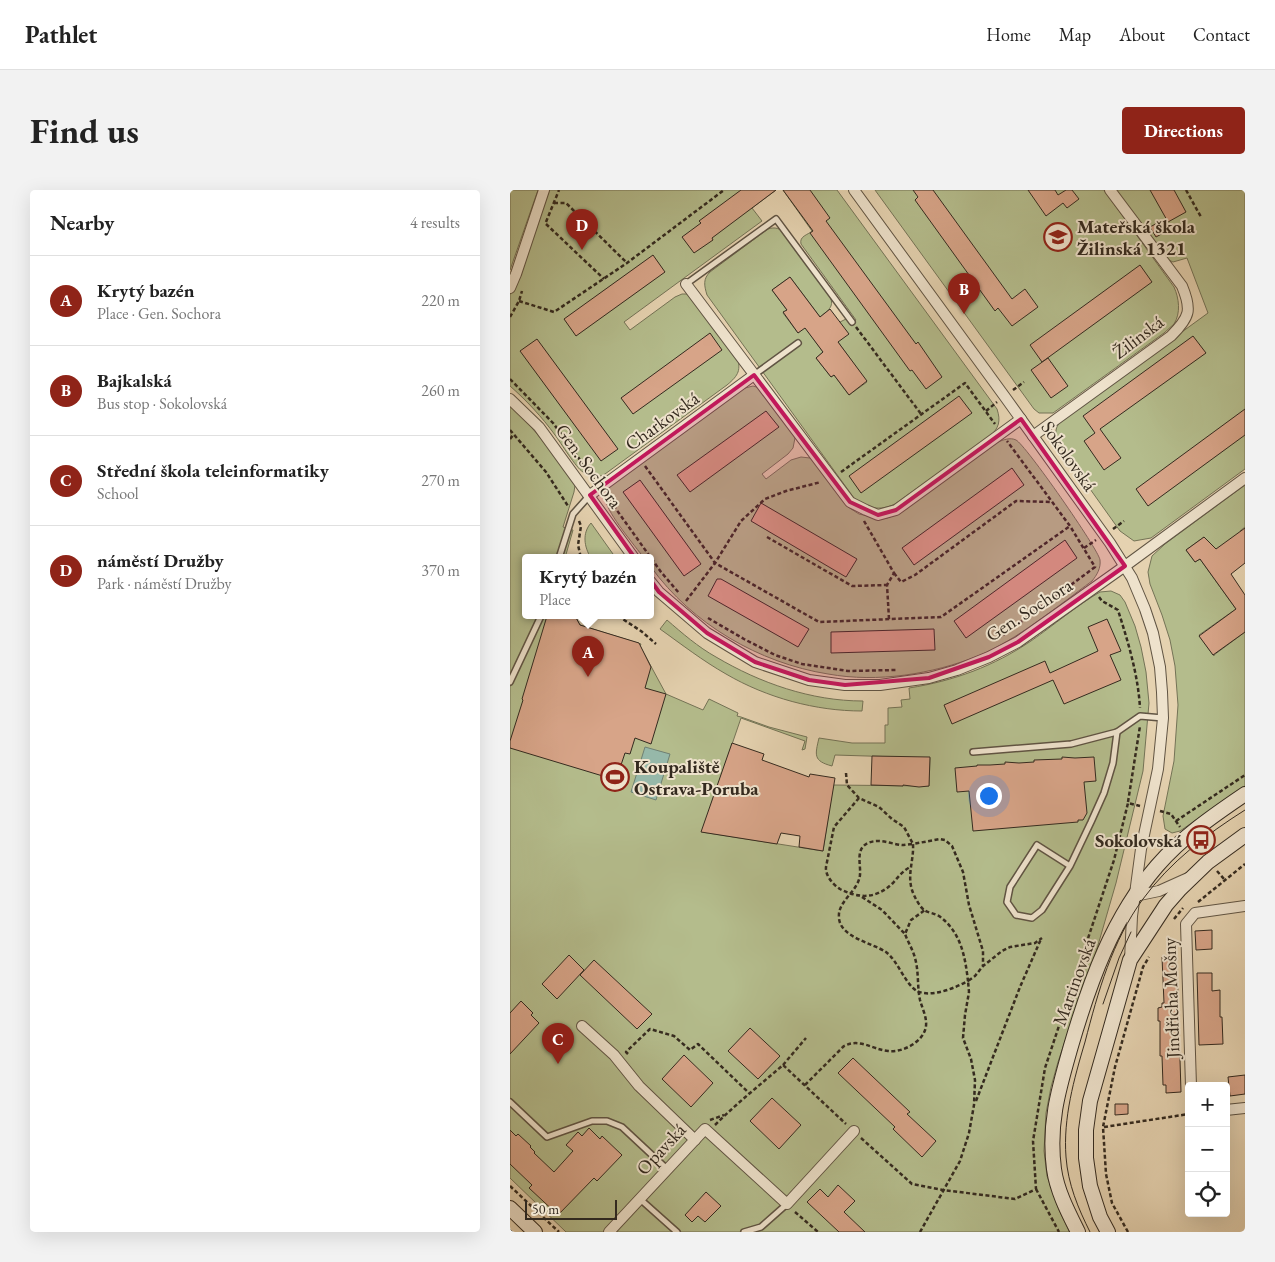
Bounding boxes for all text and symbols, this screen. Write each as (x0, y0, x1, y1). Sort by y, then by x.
text: Pathlet (25, 19, 97, 50)
text: Home (986, 23, 1031, 46)
text: Map (1059, 23, 1091, 46)
text: About (1119, 23, 1165, 46)
text: Contact (1193, 23, 1250, 46)
button: Directions (1122, 107, 1245, 154)
text: Find us (30, 108, 139, 153)
text: Nearby (50, 209, 114, 236)
pin: D (566, 209, 598, 250)
text: 4 results (410, 212, 460, 233)
place label: Mateřská škola Žilinská 1321 (1077, 214, 1196, 261)
school or university icon: Mateřská škola Žilinská 1321 (1043, 222, 1073, 252)
pin: B (948, 273, 980, 314)
text: Krytý bazén (97, 278, 194, 303)
text: A (60, 290, 72, 311)
text: 220 m (421, 290, 460, 311)
text: Place · Gen. Sochora (97, 303, 221, 324)
street label: Žilinská (1107, 309, 1169, 364)
text: Bajkalská (97, 368, 172, 393)
text: B (61, 380, 71, 401)
text: 260 m (421, 380, 460, 401)
street label: Charkovská (620, 385, 705, 456)
text: Bus stop · Sokolovská (97, 393, 227, 414)
street label: Sokolovská (1036, 416, 1103, 497)
street label: Gen. Sochora (550, 419, 628, 514)
text: Střední škola teleinformatiky (97, 458, 329, 483)
text: C (60, 470, 72, 491)
text: 270 m (421, 470, 460, 491)
text: School (97, 483, 139, 504)
text: náměstí Družby (97, 548, 224, 573)
popup (522, 554, 654, 619)
text: D (60, 560, 72, 581)
text: 370 m (421, 560, 460, 581)
text: Krytý bazén (539, 564, 637, 589)
street label: Gen. Sochora (981, 572, 1077, 647)
text: Park · náměstí Družby (97, 573, 231, 594)
text: Place (539, 589, 571, 610)
pin: A (572, 636, 604, 677)
place label: Koupaliště Ostrava-Poruba (634, 754, 759, 801)
sports icon: Koupaliště Ostrava-Poruba (600, 762, 630, 792)
your location (976, 783, 1002, 809)
bus stop icon: Sokolovská (1186, 825, 1216, 855)
place label: Sokolovská (1095, 828, 1183, 853)
street label: Martinovská (1047, 934, 1102, 1029)
street label: Jindřicha Mošny (1156, 937, 1186, 1061)
pin: C (542, 1023, 574, 1064)
map controls (1185, 1082, 1230, 1217)
button: + (1185, 1082, 1230, 1127)
street label: Opavská (631, 1117, 692, 1180)
button: − (1185, 1127, 1230, 1172)
button: locate (1185, 1172, 1230, 1217)
scale bar (525, 1197, 618, 1220)
text: 50 m (532, 1200, 559, 1218)

